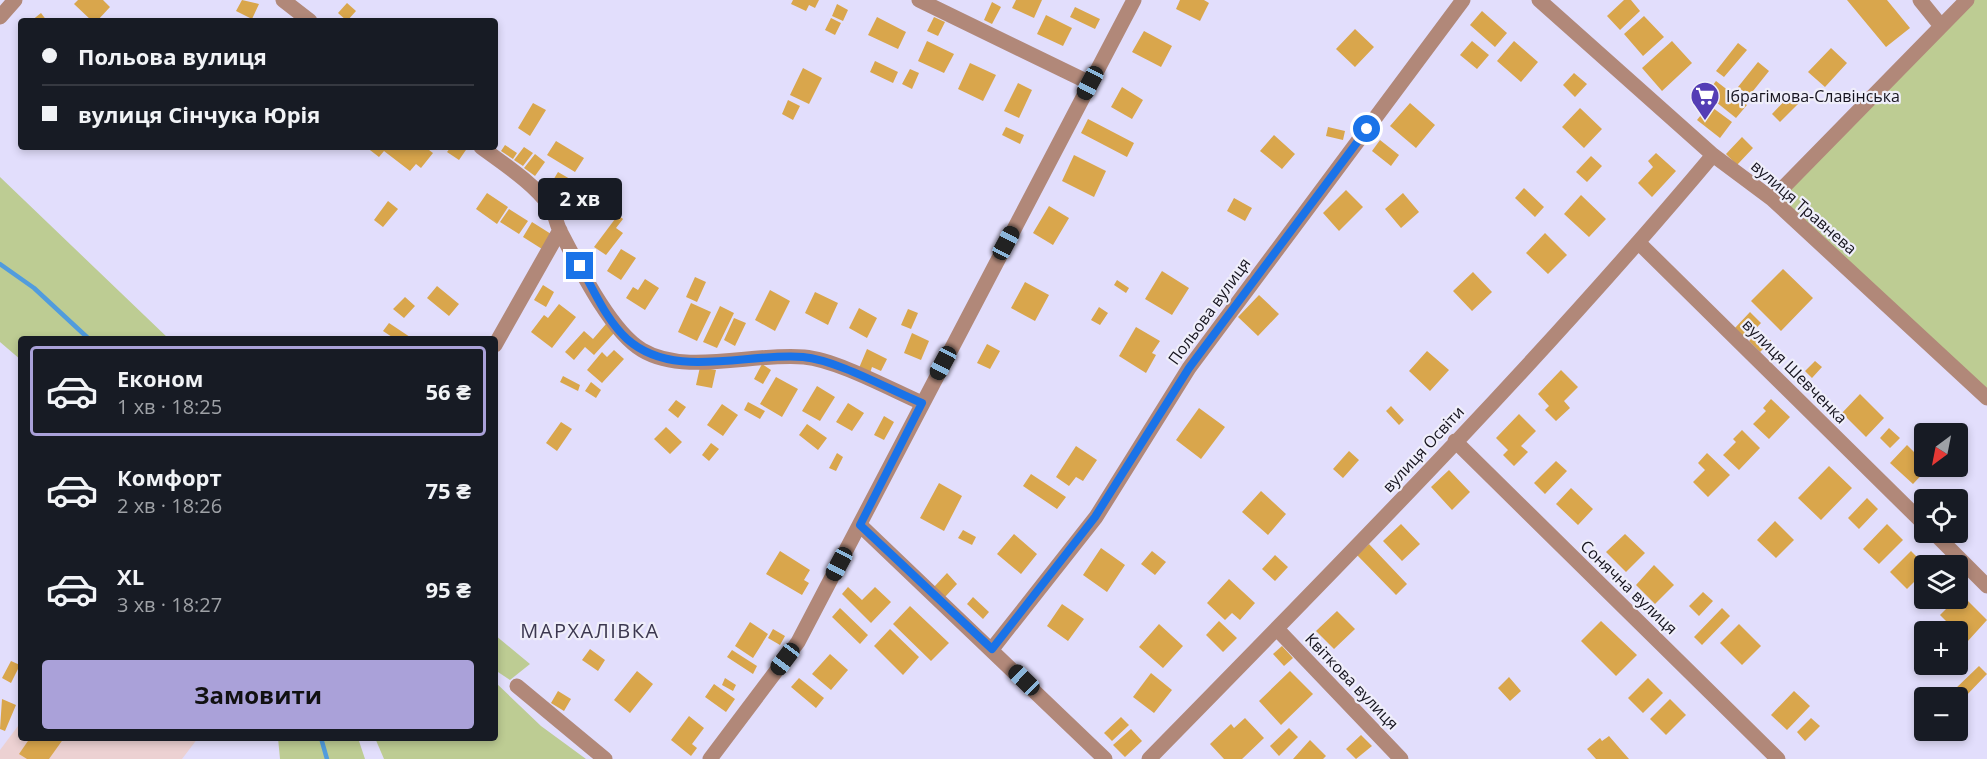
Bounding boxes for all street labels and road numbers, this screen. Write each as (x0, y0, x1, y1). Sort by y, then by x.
street label: вулиця Травнева (1746, 155, 1862, 259)
street label: Польова вулиця (1163, 253, 1255, 369)
street label: вулиця Шевченка (1738, 314, 1852, 428)
street label: вулиця Освіти (1377, 401, 1469, 497)
street label: Сонячна вулиця (1576, 535, 1682, 639)
street label: Квіткова вулиця (1300, 628, 1404, 734)

